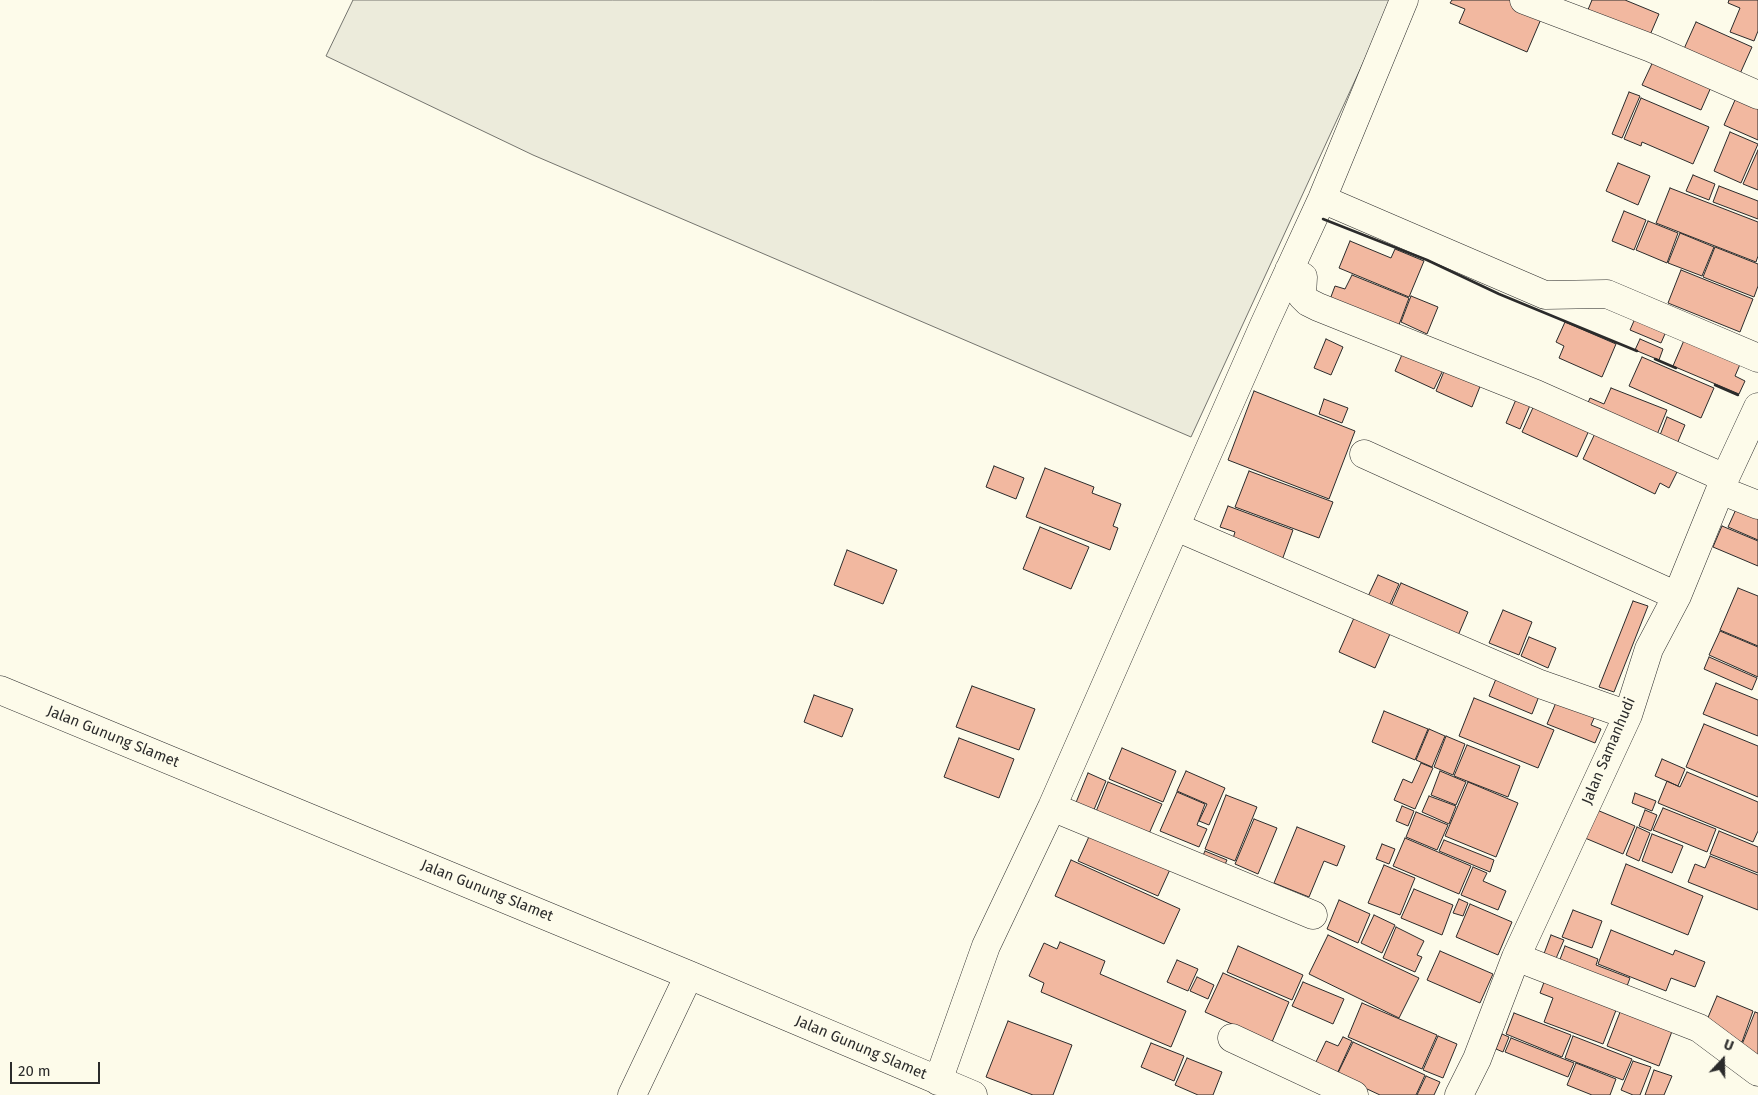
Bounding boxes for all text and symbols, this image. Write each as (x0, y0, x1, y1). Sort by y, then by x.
street label: Jalan Samanhudi (1578, 695, 1640, 807)
street label: Jalan Gunung Slamet (44, 702, 182, 772)
street label: Jalan Gunung Slamet (418, 856, 556, 926)
street label: Jalan Gunung Slamet (792, 1012, 930, 1084)
north arrow (1698, 1035, 1748, 1085)
text: U (1721, 1036, 1736, 1055)
scale bar (12, 1052, 102, 1084)
text: 20 m (18, 1062, 51, 1080)

